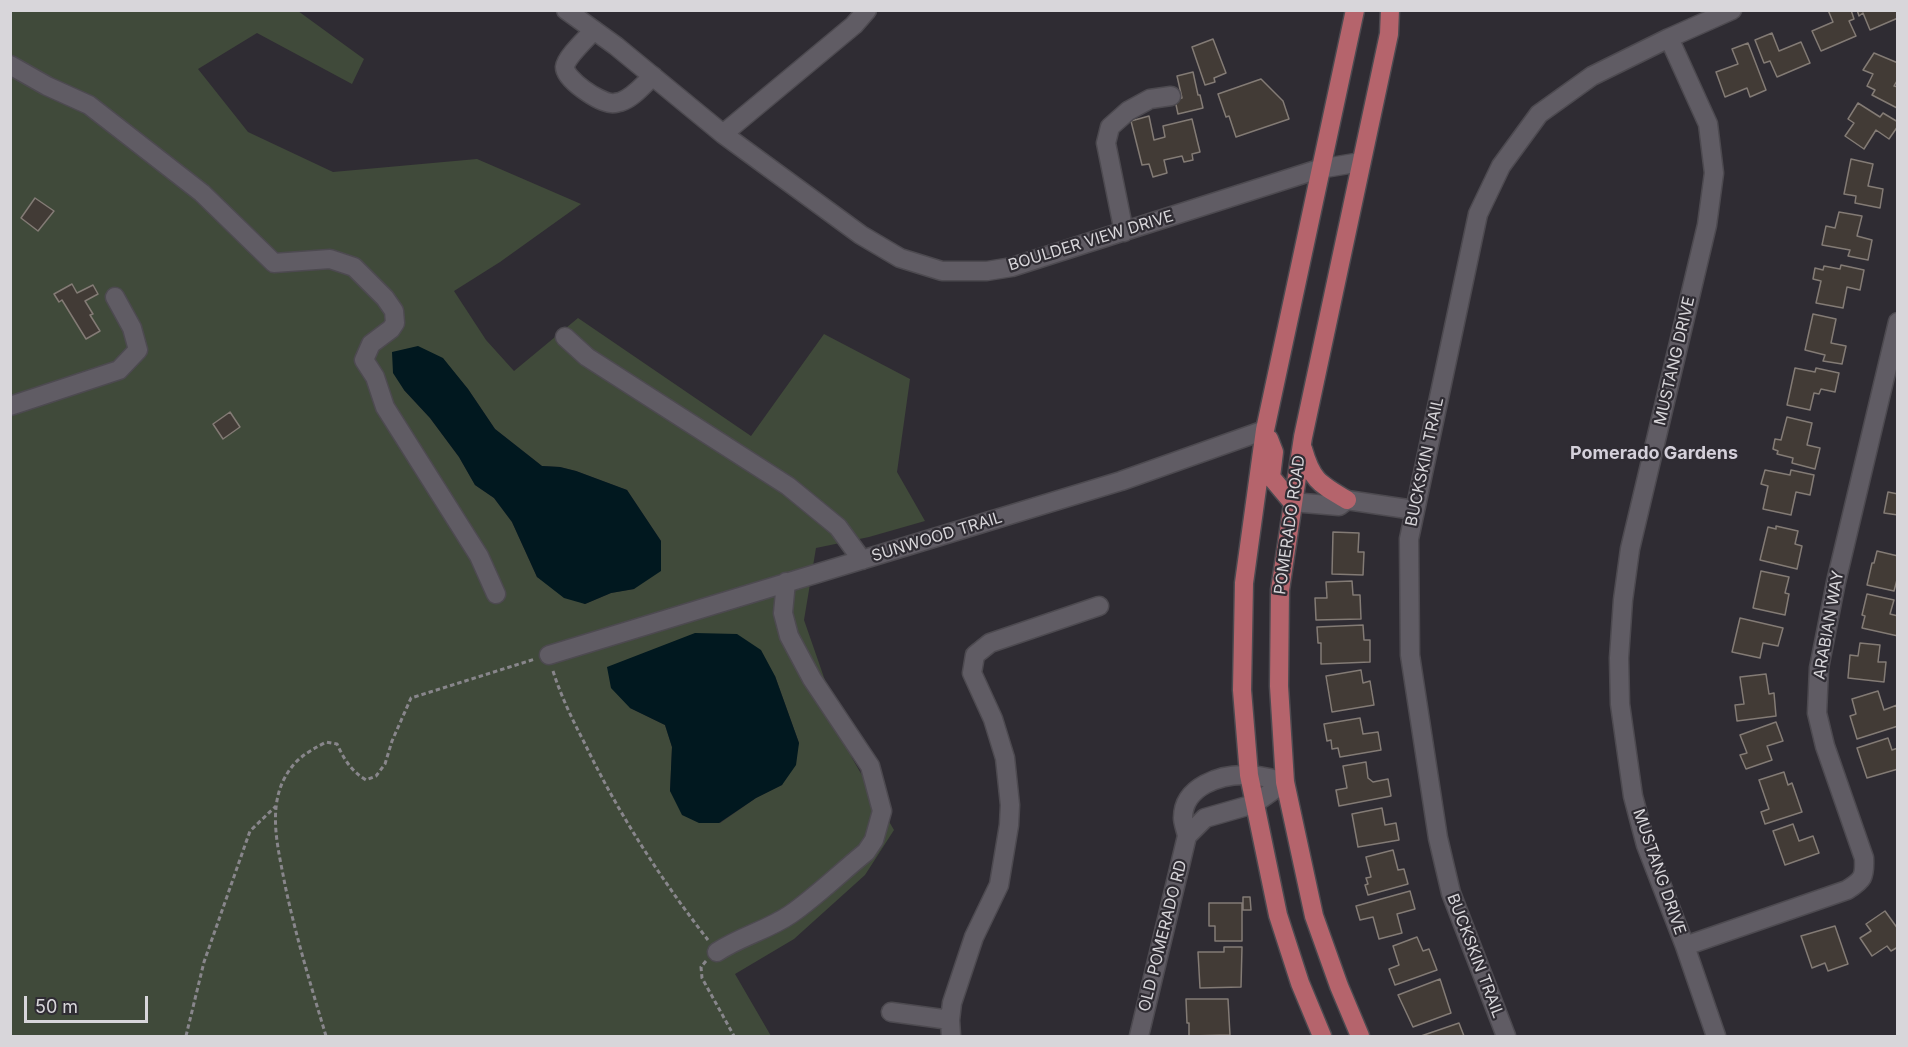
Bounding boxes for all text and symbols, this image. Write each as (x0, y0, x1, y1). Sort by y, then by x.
street label: BOULDER VIEW DRIVE (1006, 207, 1176, 275)
street label: MUSTANG DRIVE (1651, 295, 1699, 427)
street label: BUCKSKIN TRAIL (1402, 396, 1448, 528)
district label: Pomerado Gardens (1570, 443, 1738, 465)
street label: POMERADO ROAD (1271, 454, 1309, 596)
street label: SUNWOOD TRAIL (869, 508, 1005, 566)
street label: ARABIAN WAY (1810, 569, 1848, 681)
street label: MUSTANG DRIVE (1628, 807, 1690, 937)
street label: OLD POMERADO RD (1135, 858, 1191, 1014)
street label: BUCKSKIN TRAIL (1442, 891, 1508, 1021)
scale bar (27, 984, 152, 1022)
text: 50 m (35, 996, 78, 1017)

